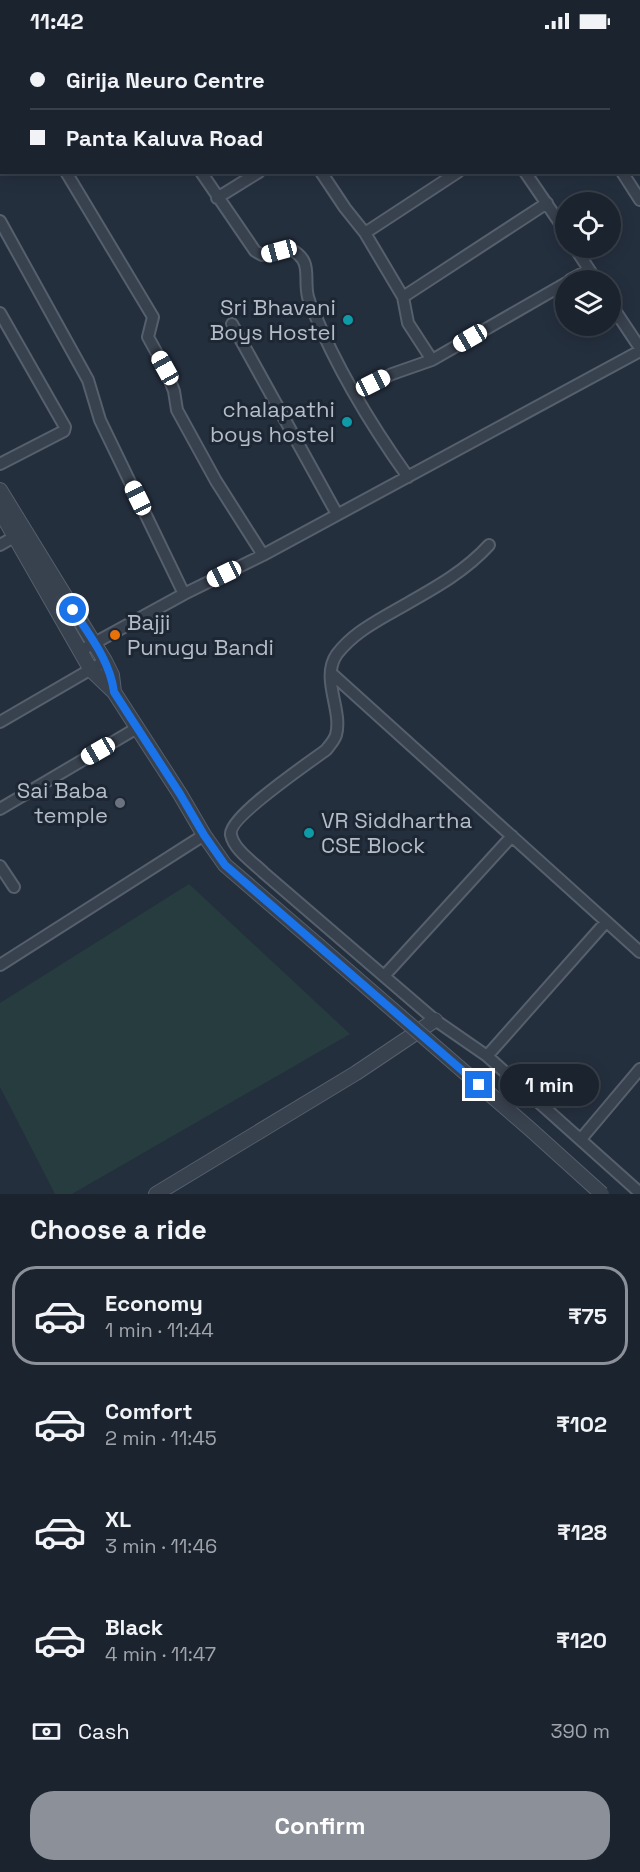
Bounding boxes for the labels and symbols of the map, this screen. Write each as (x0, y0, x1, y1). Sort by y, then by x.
car (259, 238, 299, 264)
place label: Sri Bhavani Boys Hostel (210, 293, 336, 346)
marker: Sri Bhavani Boys Hostel (341, 313, 355, 327)
car (450, 321, 490, 355)
car (148, 348, 182, 388)
car (353, 367, 393, 399)
place label: chalapathi boys hostel (210, 395, 335, 448)
marker: chalapathi boys hostel (340, 415, 354, 429)
car (122, 478, 154, 518)
car (204, 558, 244, 590)
route start (59, 596, 86, 623)
place label: Bajji Punugu Bandi (127, 608, 274, 661)
marker: Bajji Punugu Bandi (108, 628, 122, 642)
car (78, 734, 118, 768)
place label: Sai Baba temple (17, 776, 108, 829)
marker: Sai Baba temple (113, 796, 127, 810)
place label: VR Siddhartha CSE Block (321, 806, 472, 859)
marker: VR Siddhartha CSE Block (302, 826, 316, 840)
callout: 1 min (500, 1064, 599, 1106)
route end (465, 1071, 492, 1098)

